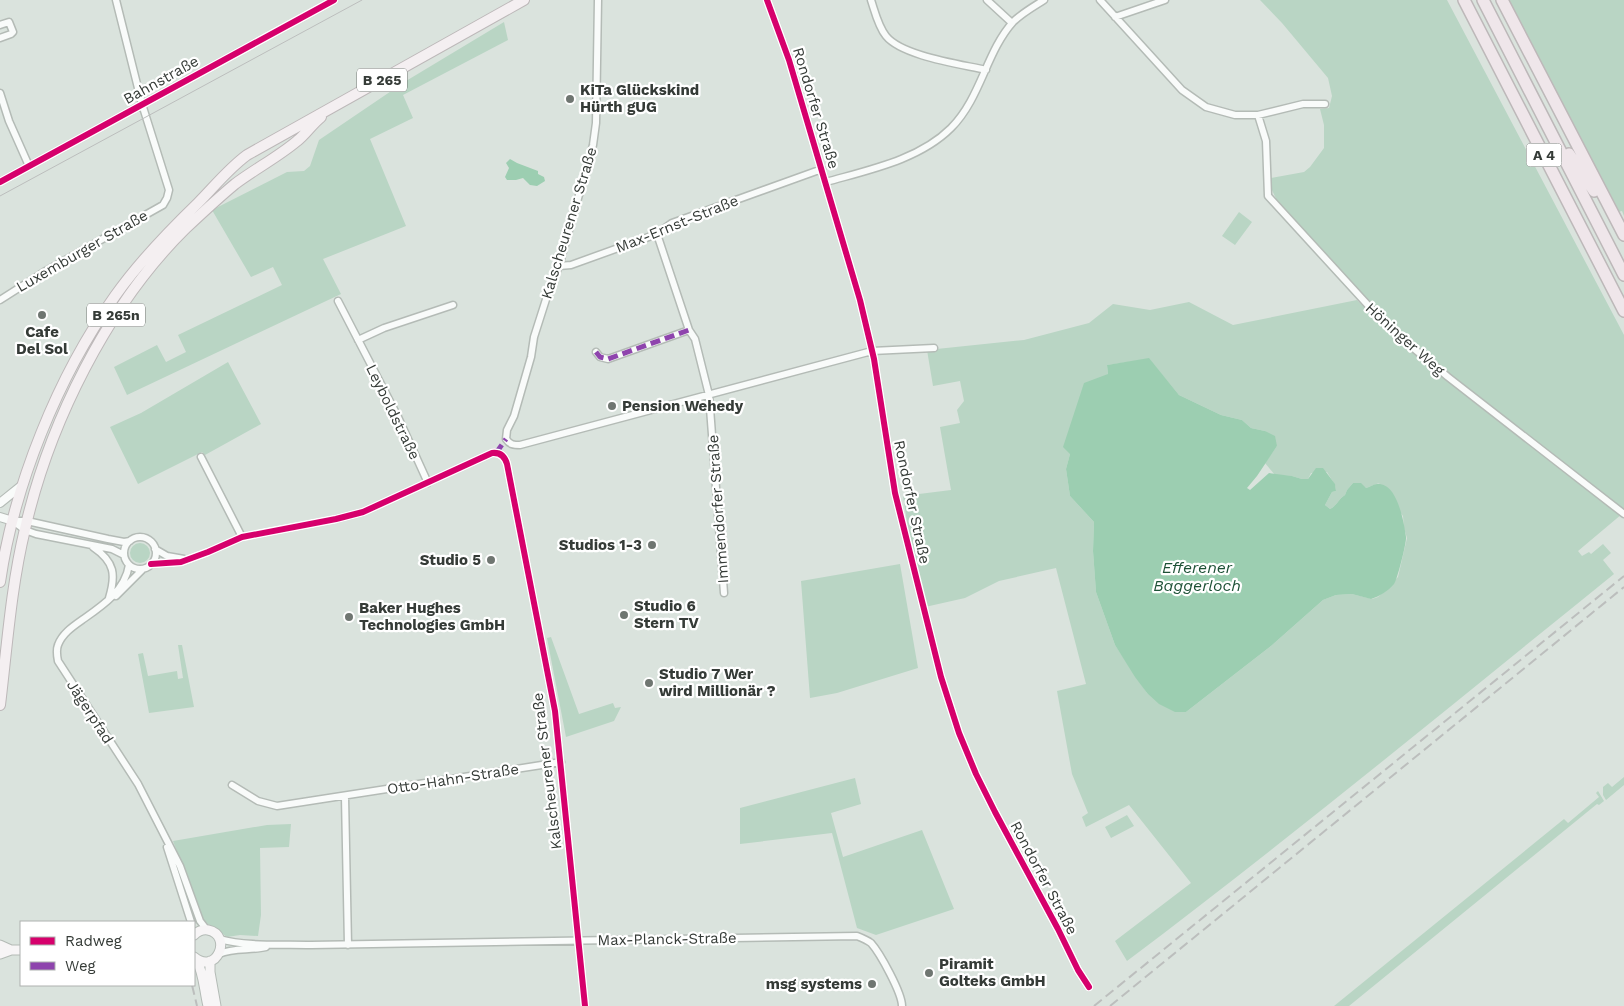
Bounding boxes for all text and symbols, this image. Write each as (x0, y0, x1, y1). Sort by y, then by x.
street label: Rondorfer Straße (789, 45, 843, 171)
street label: Bahnstraße (120, 52, 202, 108)
road number: B 265 (357, 68, 407, 92)
place label: KiTa Glückskind Hürth gUG (580, 81, 699, 116)
marker: KiTa Glückskind Hürth gUG (564, 93, 576, 105)
road number: A 4 (1526, 144, 1562, 166)
street label: Kalscheurener Straße (537, 145, 601, 301)
street label: Max-Ernst-Straße (613, 191, 741, 257)
street label: Luxemburger Straße (13, 206, 151, 296)
street label: Höninger Weg (1362, 299, 1448, 379)
road number: B 265n (87, 304, 145, 326)
marker: Cafe Del Sol (36, 309, 48, 321)
place label: Cafe Del Sol (16, 323, 68, 358)
street label: Leyboldstraße (362, 361, 424, 463)
place label: Pension Wehedy (622, 397, 744, 415)
marker: Pension Wehedy (606, 400, 618, 412)
street label: Immendorfer Straße (704, 434, 732, 584)
street label: Rondorfer Straße (890, 439, 934, 565)
place label: Studios 1-3 (559, 536, 642, 554)
marker: Studios 1-3 (646, 539, 658, 551)
place label: Studio 5 (420, 551, 481, 569)
marker: Studio 5 (485, 554, 497, 566)
water label: Efferener Baggerloch (1153, 558, 1241, 595)
place label: Studio 6 Stern TV (634, 597, 699, 632)
place label: Baker Hughes Technologies GmbH (359, 599, 505, 634)
marker: Studio 6 Stern TV (618, 609, 630, 621)
marker: Baker Hughes Technologies GmbH (343, 611, 355, 623)
place label: Studio 7 Wer wird Millionär ? (659, 665, 776, 700)
street label: Jägerpfad (63, 677, 117, 747)
marker: Studio 7 Wer wird Millionär ? (643, 677, 655, 689)
street label: Kalscheurener Straße (528, 692, 566, 850)
street label: Otto-Hahn-Straße (386, 760, 520, 798)
street label: Rondorfer Straße (1006, 818, 1082, 938)
legend (20, 921, 195, 986)
street label: Max-Planck-Straße (597, 929, 737, 949)
text: Radweg (65, 932, 122, 950)
place label: Piramit Golteks GmbH (939, 955, 1046, 990)
text: Weg (65, 957, 96, 975)
marker: Piramit Golteks GmbH (923, 967, 935, 979)
place label: msg systems (766, 975, 862, 993)
marker: msg systems (866, 978, 878, 990)

